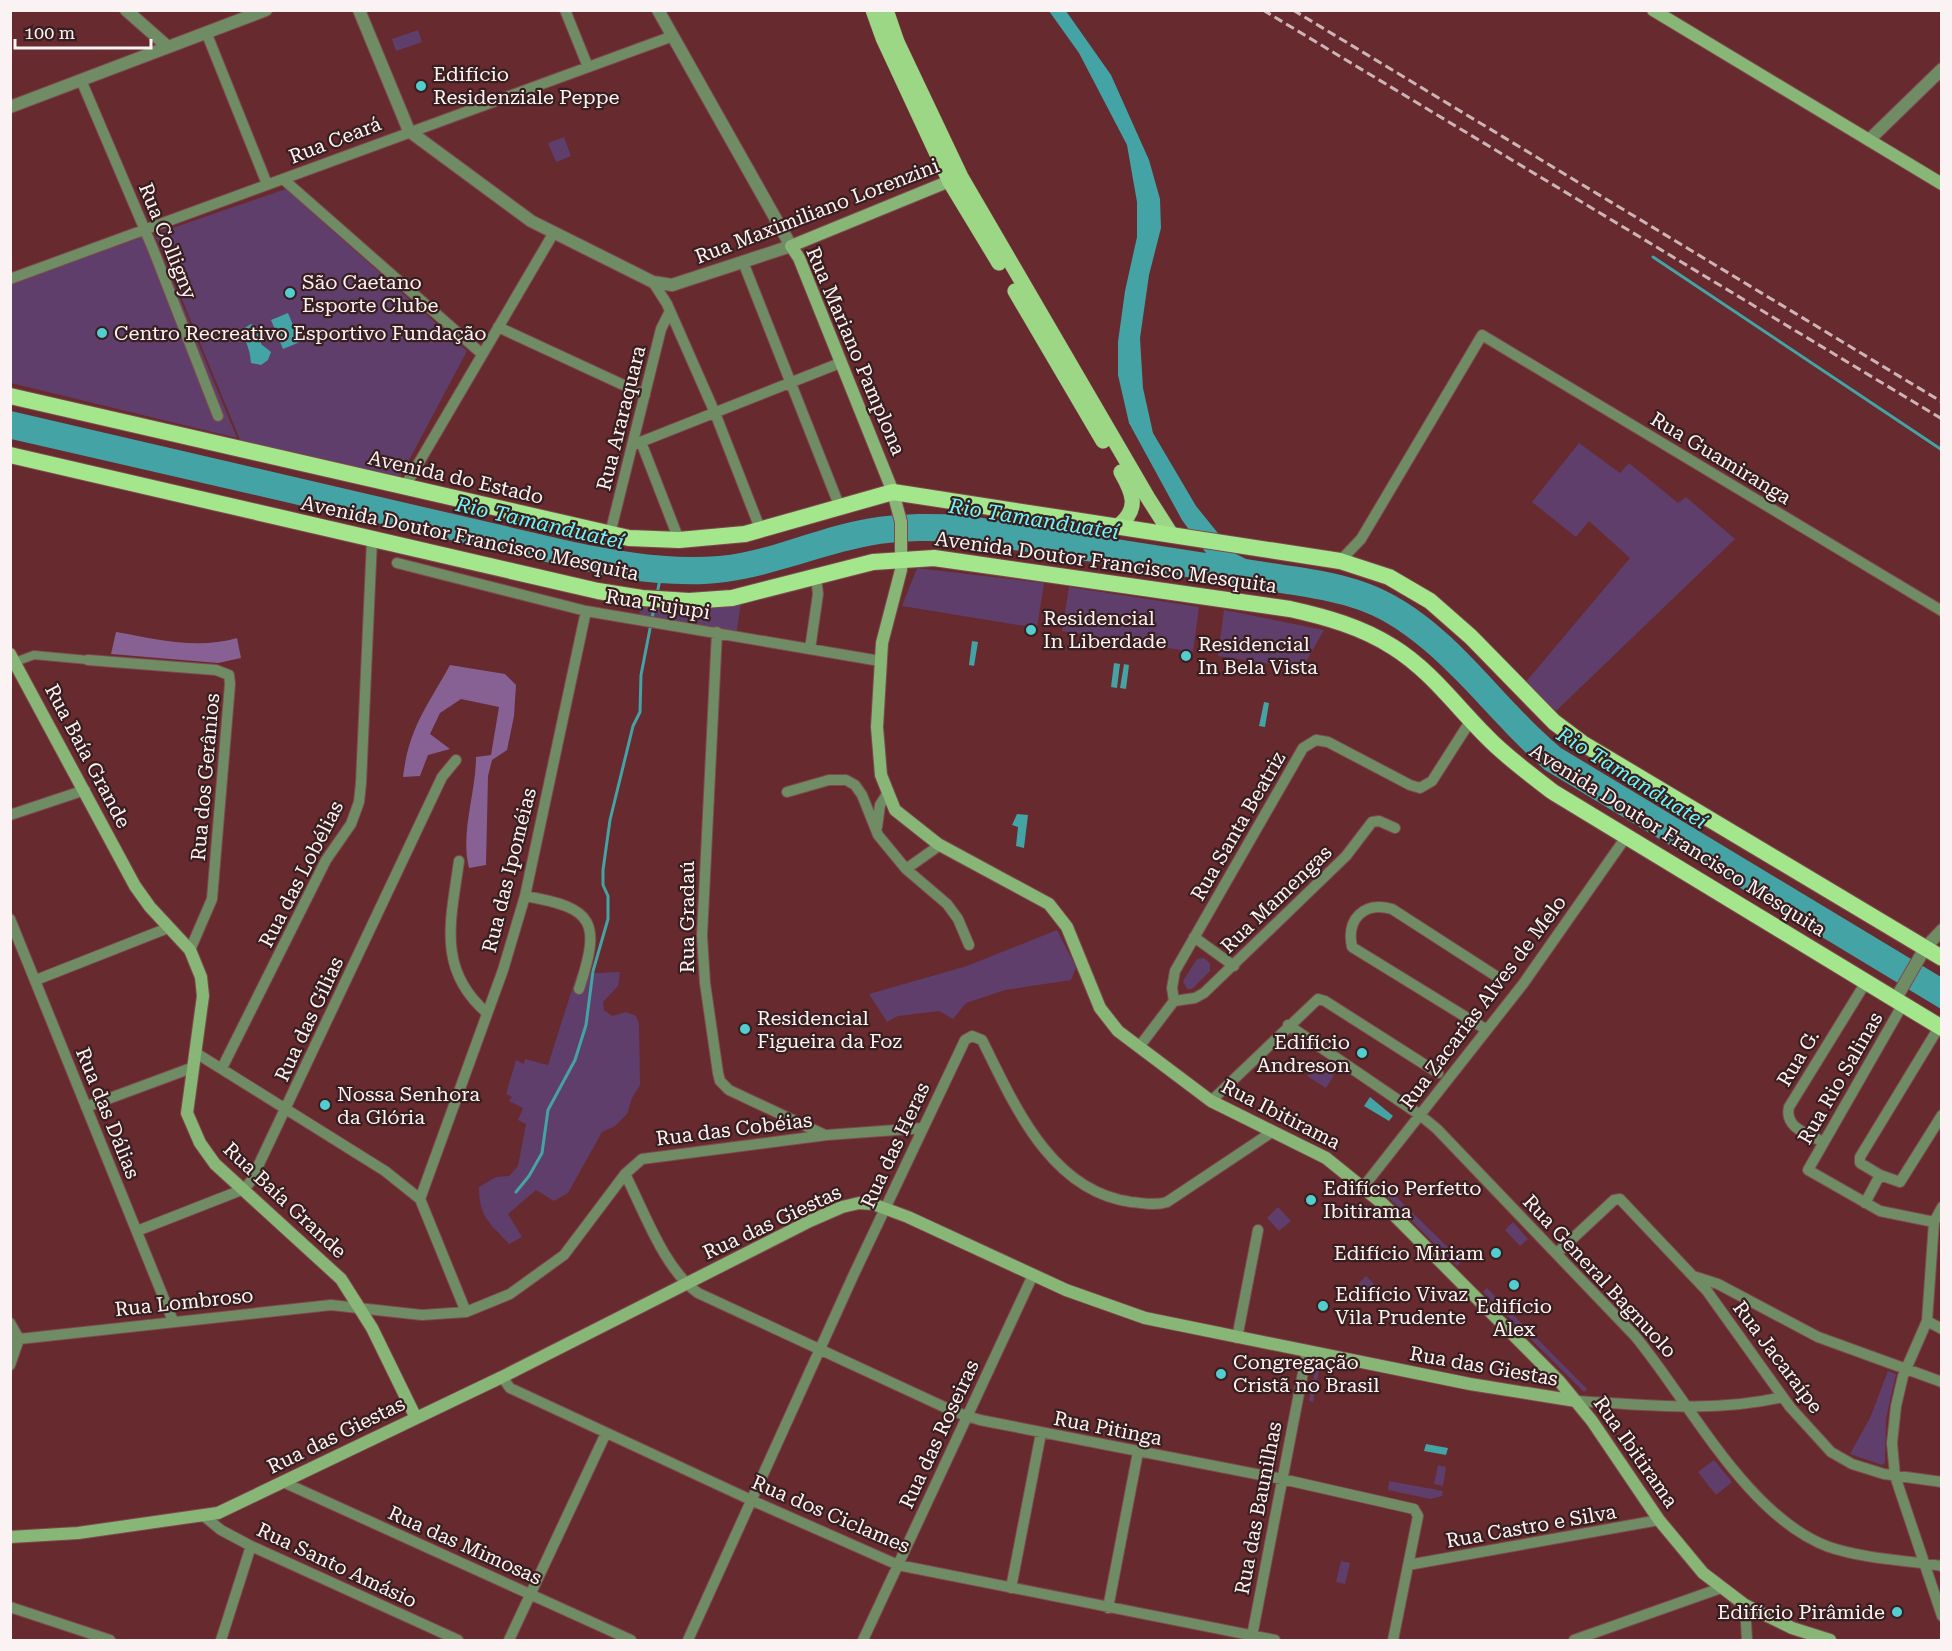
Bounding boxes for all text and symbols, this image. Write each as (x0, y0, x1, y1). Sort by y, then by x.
scale bar (15, 12, 152, 50)
text: 100 m (24, 22, 75, 43)
place label: Edifício Residenziale Peppe (433, 62, 620, 109)
marker: Edifício Residenziale Peppe (414, 79, 428, 93)
street label: Rua Ceará (285, 111, 385, 169)
street label: Rua Maximiliano Lorenzini (691, 153, 943, 269)
street label: Rua Colligny (134, 179, 202, 303)
street label: Rua Mariano Pamplona (801, 243, 911, 459)
place label: São Caetano Esporte Clube (302, 270, 438, 317)
marker: São Caetano Esporte Clube (283, 286, 297, 300)
place label: Centro Recreativo Esportivo Fundação (114, 321, 487, 345)
marker: Centro Recreativo Esportivo Fundação (95, 326, 109, 340)
street label: Rua Araraquara (591, 343, 651, 493)
street label: Rua Guamiranga (1646, 407, 1796, 509)
street label: Avenida do Estado (366, 445, 546, 509)
street label: Avenida Doutor Francisco Mesquita (299, 490, 641, 586)
water label: Rio Tamanduateí (453, 492, 627, 554)
water label: Rio Tamanduateí (946, 494, 1121, 544)
street label: Avenida Doutor Francisco Mesquita (934, 526, 1279, 598)
street label: Rua Tujupi (604, 584, 712, 624)
place label: Residencial In Liberdade (1043, 606, 1166, 653)
marker: Residencial In Liberdade (1024, 623, 1038, 637)
place label: Residencial In Bela Vista (1198, 632, 1318, 679)
marker: Residencial In Bela Vista (1179, 649, 1193, 663)
street label: Rua Baía Grande (40, 680, 136, 832)
street label: Rua dos Gerânios (186, 692, 224, 862)
water label: Rio Tamanduateí (1552, 722, 1712, 834)
street label: Avenida Doutor Francisco Mesquita (1525, 738, 1831, 942)
street label: Rua Santa Beatriz (1186, 747, 1290, 905)
street label: Rua das Ipoméias (477, 785, 541, 955)
street label: Rua das Lobélias (254, 797, 348, 951)
street label: Rua Mamengas (1215, 840, 1337, 958)
street label: Rua Gradaú (675, 860, 699, 973)
street label: Rua Zacarias Alves de Melo (1395, 890, 1571, 1114)
street label: Rua das Gílias (270, 953, 348, 1085)
place label: Residencial Figueira da Foz (757, 1006, 902, 1053)
street label: Rua Rio Salinas (1792, 1008, 1888, 1148)
marker: Residencial Figueira da Foz (738, 1022, 752, 1036)
street label: Rua G. (1772, 1025, 1824, 1091)
place label: Edifício Andreson (1257, 1030, 1350, 1077)
street label: Rua das Dálias (71, 1044, 145, 1182)
marker: Edifício Andreson (1355, 1046, 1369, 1060)
street label: Rua Ibitirama (1217, 1074, 1345, 1154)
street label: Rua das Heras (855, 1078, 935, 1212)
place label: Nossa Senhora da Glória (337, 1082, 480, 1129)
marker: Nossa Senhora da Glória (318, 1098, 332, 1112)
street label: Rua das Cobéias (654, 1107, 814, 1151)
street label: Rua Baía Grande (218, 1137, 352, 1263)
place label: Edifício Perfetto Ibitirama (1323, 1176, 1482, 1223)
street label: Rua das Giestas (699, 1179, 845, 1265)
street label: Rua General Bagnuolo (1518, 1189, 1682, 1363)
marker: Edifício Perfetto Ibitirama (1304, 1193, 1318, 1207)
place label: Edifício Miriam (1334, 1241, 1484, 1265)
marker: Edifício Miriam (1489, 1246, 1503, 1260)
marker: Edifício Alex (1507, 1278, 1521, 1292)
place label: Edifício Vivaz Vila Prudente (1335, 1282, 1468, 1329)
street label: Rua Lombroso (113, 1283, 255, 1321)
place label: Edifício Alex (1476, 1294, 1552, 1341)
street label: Rua Jacaraípe (1728, 1296, 1828, 1418)
marker: Edifício Vivaz Vila Prudente (1316, 1299, 1330, 1313)
street label: Rua das Giestas (1408, 1341, 1560, 1391)
place label: Congregação Cristã no Brasil (1233, 1350, 1379, 1397)
street label: Rua das Roseiras (894, 1356, 984, 1512)
marker: Congregação Cristã no Brasil (1214, 1367, 1228, 1381)
street label: Rua das Giestas (263, 1391, 409, 1479)
street label: Rua Ibitirama (1589, 1392, 1683, 1512)
street label: Rua Pitinga (1052, 1406, 1164, 1450)
street label: Rua das Baunilhas (1229, 1420, 1287, 1596)
street label: Rua dos Ciclames (748, 1470, 914, 1558)
street label: Rua Castro e Silva (1444, 1499, 1618, 1553)
street label: Rua das Mimosas (384, 1500, 546, 1590)
street label: Rua Santo Amásio (253, 1517, 421, 1613)
place label: Edifício Pirâmide (1717, 1600, 1885, 1624)
marker: Edifício Pirâmide (1890, 1605, 1904, 1619)

